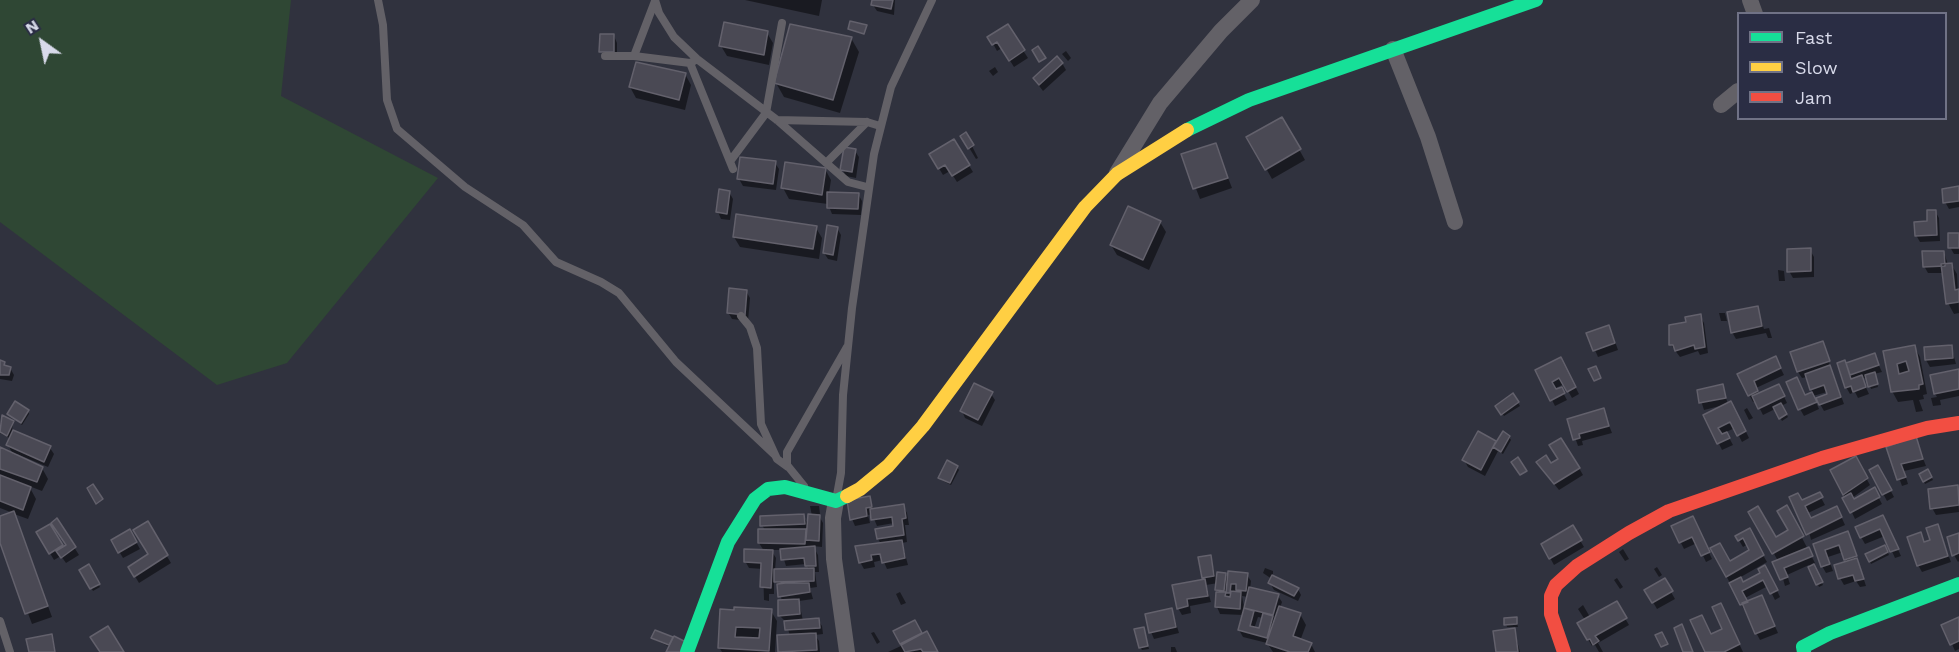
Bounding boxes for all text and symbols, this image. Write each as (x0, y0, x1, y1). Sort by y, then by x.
north arrow (12, 12, 72, 72)
legend (1737, 12, 1947, 120)
text: N (22, 15, 42, 38)
text: Fast (1795, 27, 1832, 48)
text: Slow (1795, 57, 1838, 78)
text: Jam (1795, 87, 1832, 108)

